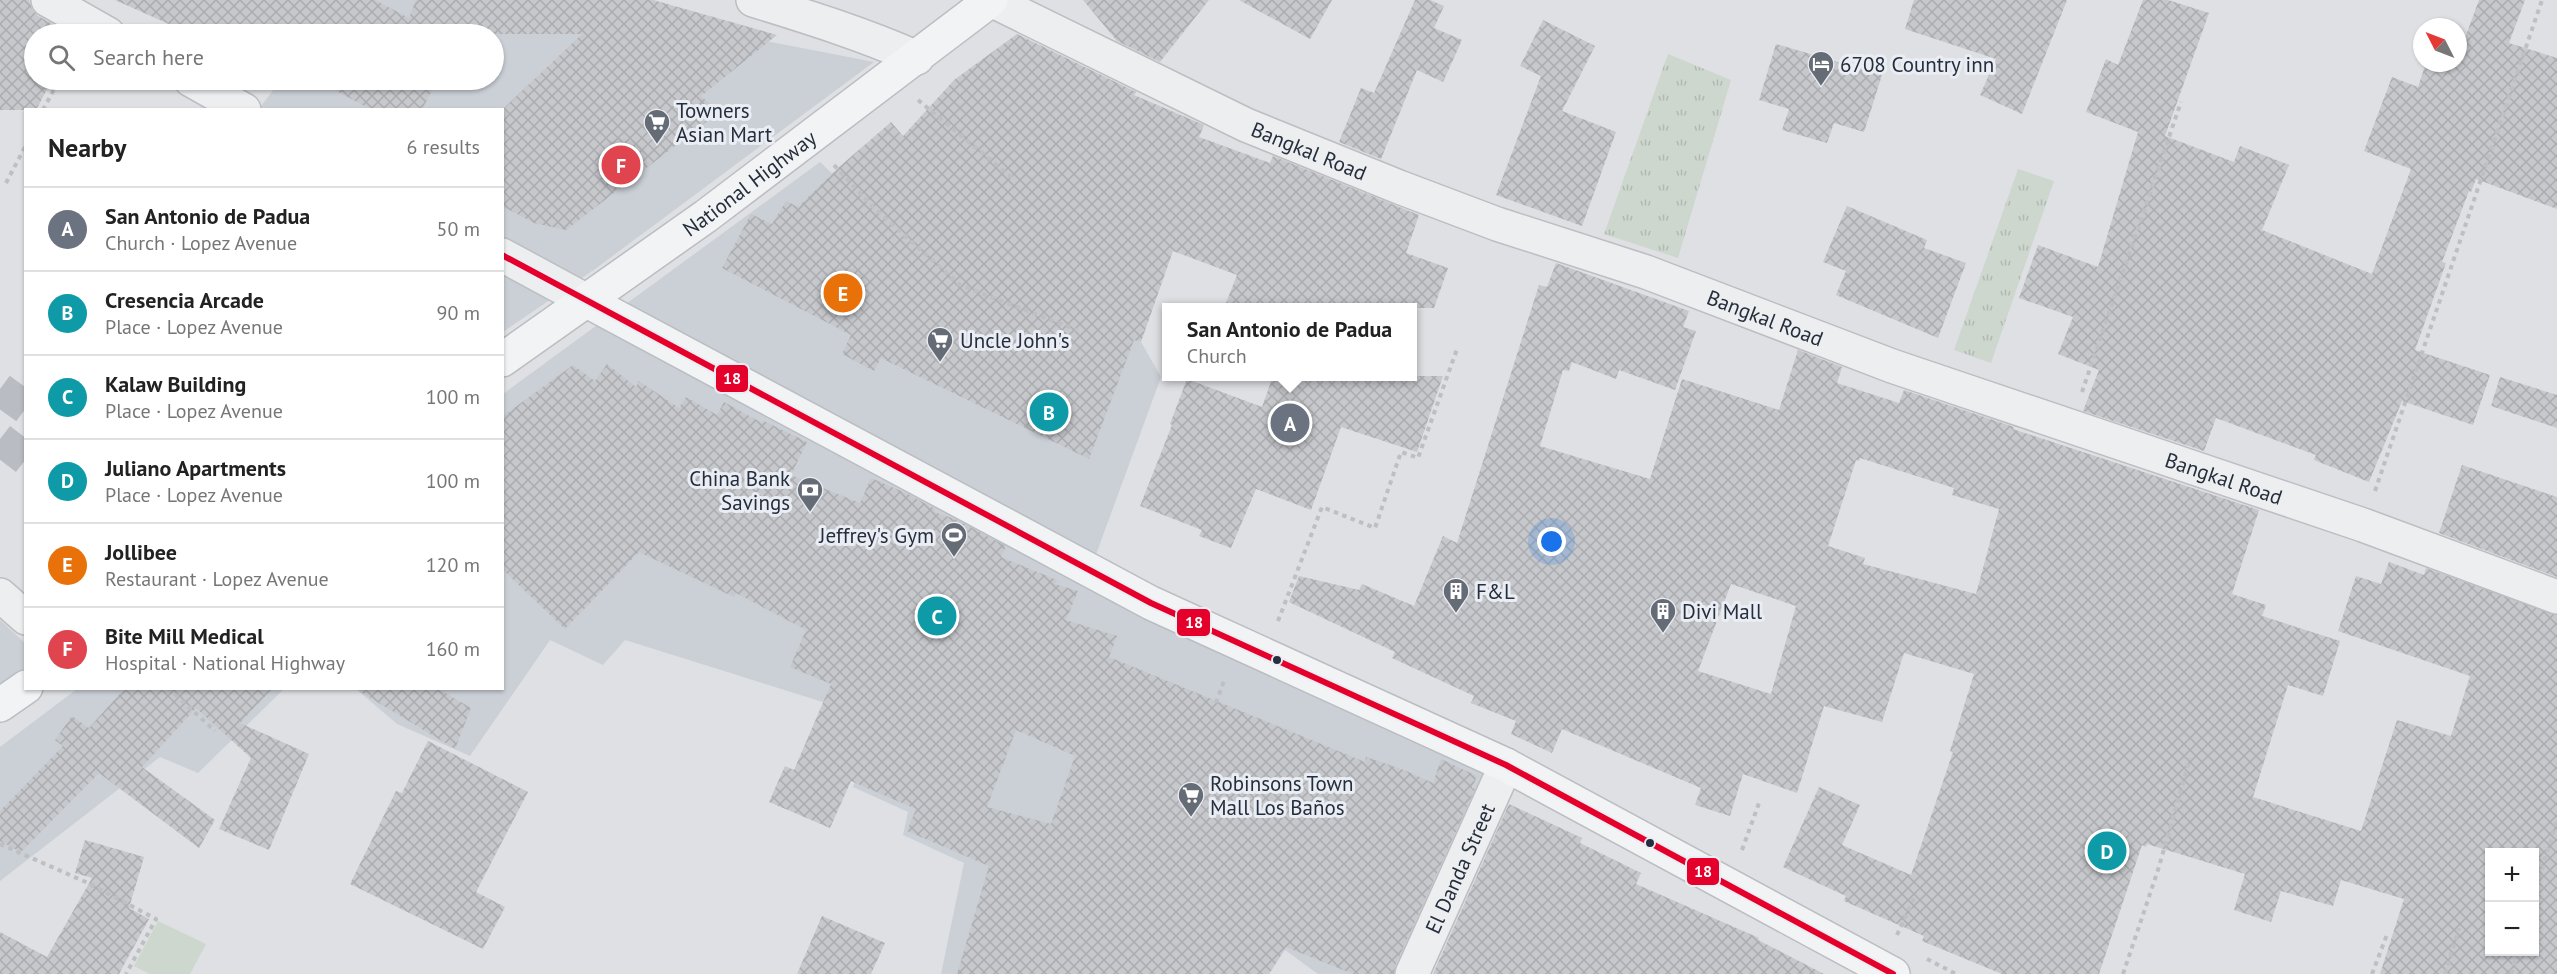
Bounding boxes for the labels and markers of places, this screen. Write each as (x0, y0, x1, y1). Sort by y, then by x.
hotel icon: 6708 Country inn (1806, 49, 1836, 87)
place label: 6708 Country inn (1840, 51, 1994, 78)
place label: Towners Asian Mart (676, 97, 772, 148)
supermarket icon: Towners Asian Mart (642, 107, 672, 145)
pin: F (602, 142, 640, 188)
pin: E (824, 270, 862, 316)
supermarket icon: Uncle John's (925, 325, 955, 363)
place label: Uncle John's (960, 327, 1070, 354)
pin: B (1030, 390, 1068, 434)
pin: A (1270, 400, 1310, 446)
place label: China Bank Savings (689, 465, 790, 516)
bank icon: China Bank Savings (795, 475, 825, 513)
sports icon: Jeffrey's Gym (939, 520, 969, 558)
place label: Jeffrey's Gym (818, 522, 934, 549)
building icon: F&L (1441, 576, 1471, 614)
place label: F&L (1476, 578, 1515, 605)
pin: C (918, 594, 956, 638)
building icon: Divi Mall (1648, 596, 1678, 634)
place label: Divi Mall (1682, 598, 1762, 625)
unlabelled marker (1271, 654, 1283, 666)
place label: Robinsons Town Mall Los Baños (1210, 770, 1354, 821)
supermarket icon: Robinsons Town Mall Los Baños (1176, 780, 1206, 818)
pin: D (2088, 828, 2126, 874)
unlabelled marker (1644, 837, 1656, 849)

